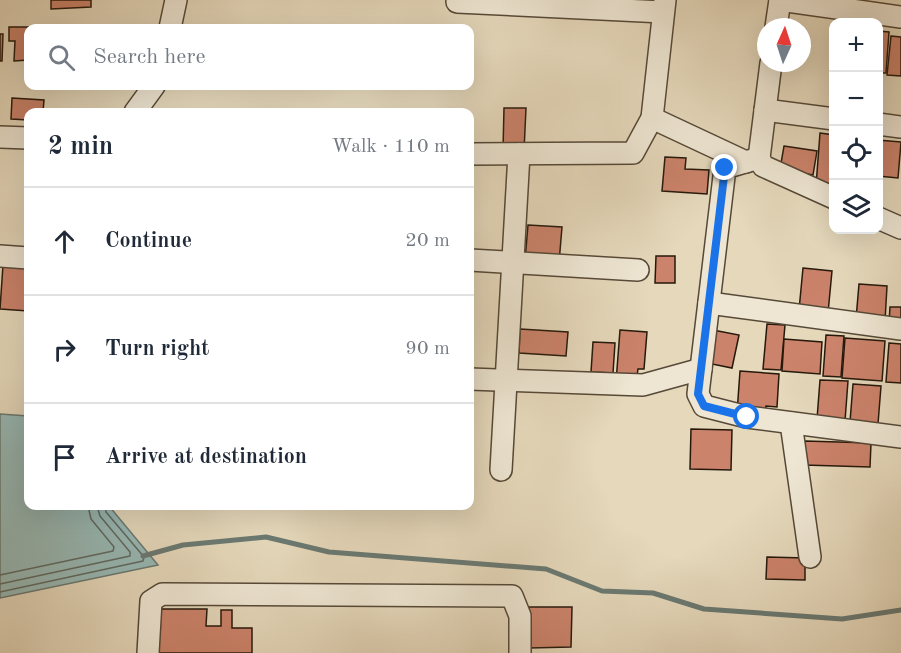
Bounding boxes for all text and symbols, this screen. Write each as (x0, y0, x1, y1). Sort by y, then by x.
north arrow (757, 18, 811, 72)
map controls (829, 18, 883, 234)
button: + (829, 18, 883, 72)
search box (24, 24, 474, 90)
icon: search (45, 41, 78, 74)
text: Search here (93, 46, 206, 68)
button: − (829, 72, 883, 126)
button: locate (829, 126, 883, 180)
text: 2 min (48, 134, 113, 160)
text: Walk · 110 m (331, 137, 450, 157)
route end (711, 154, 737, 180)
button: layers (829, 180, 883, 234)
icon: ahead (48, 225, 81, 258)
text: Continue (105, 230, 192, 252)
text: 20 m (405, 231, 450, 251)
icon: right (48, 333, 81, 366)
text: Turn right (105, 338, 209, 360)
text: 90 m (405, 339, 450, 359)
route start (733, 403, 759, 429)
icon: arrive (48, 441, 81, 474)
text: Arrive at destination (105, 446, 307, 468)

